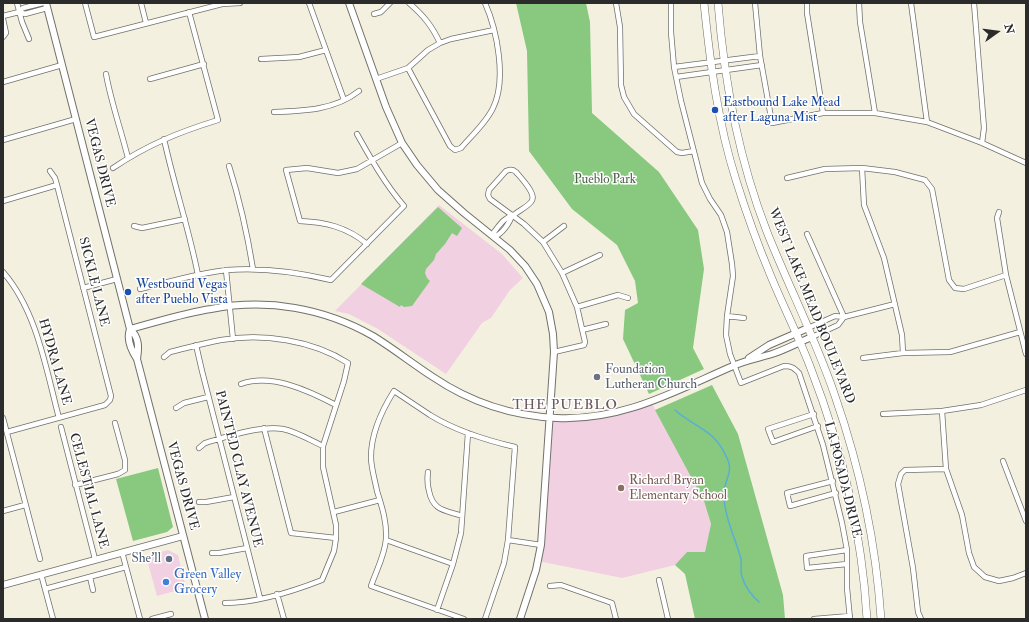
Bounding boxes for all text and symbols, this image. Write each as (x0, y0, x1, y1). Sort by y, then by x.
north arrow (977, 12, 1017, 52)
text: N (1002, 23, 1017, 35)
place label: Eastbound Lake Mead after Laguna Mist (723, 95, 840, 126)
marker: Eastbound Lake Mead after Laguna Mist (710, 105, 720, 115)
street label: VEGAS DRIVE (80, 117, 118, 209)
park label: Pueblo Park (574, 172, 636, 188)
street label: WEST LAKE MEAD BOULEVARD (764, 206, 858, 406)
street label: SICKLE LANE (74, 236, 112, 328)
place label: Westbound Vegas after Pueblo Vista (136, 277, 228, 308)
marker: Westbound Vegas after Pueblo Vista (123, 287, 133, 297)
street label: HYDRA LANE (34, 317, 74, 407)
place label: Foundation Lutheran Church (605, 362, 697, 393)
marker: Foundation Lutheran Church (592, 372, 602, 382)
street label: PAINTED CLAY AVENUE (211, 389, 265, 549)
district label: THE PUEBLO (512, 398, 618, 414)
street label: LA POSADA DRIVE (820, 420, 864, 540)
street label: CELESTIAL LANE (65, 431, 111, 551)
street label: VEGAS DRIVE (163, 440, 201, 532)
place label: Richard Bryan Elementary School (629, 473, 727, 504)
marker: Richard Bryan Elementary School (616, 483, 626, 493)
place label: She’ll (131, 551, 161, 567)
marker: She’ll (164, 554, 174, 564)
place label: Green Valley Grocery (174, 567, 241, 598)
marker: Green Valley Grocery (161, 577, 171, 587)

